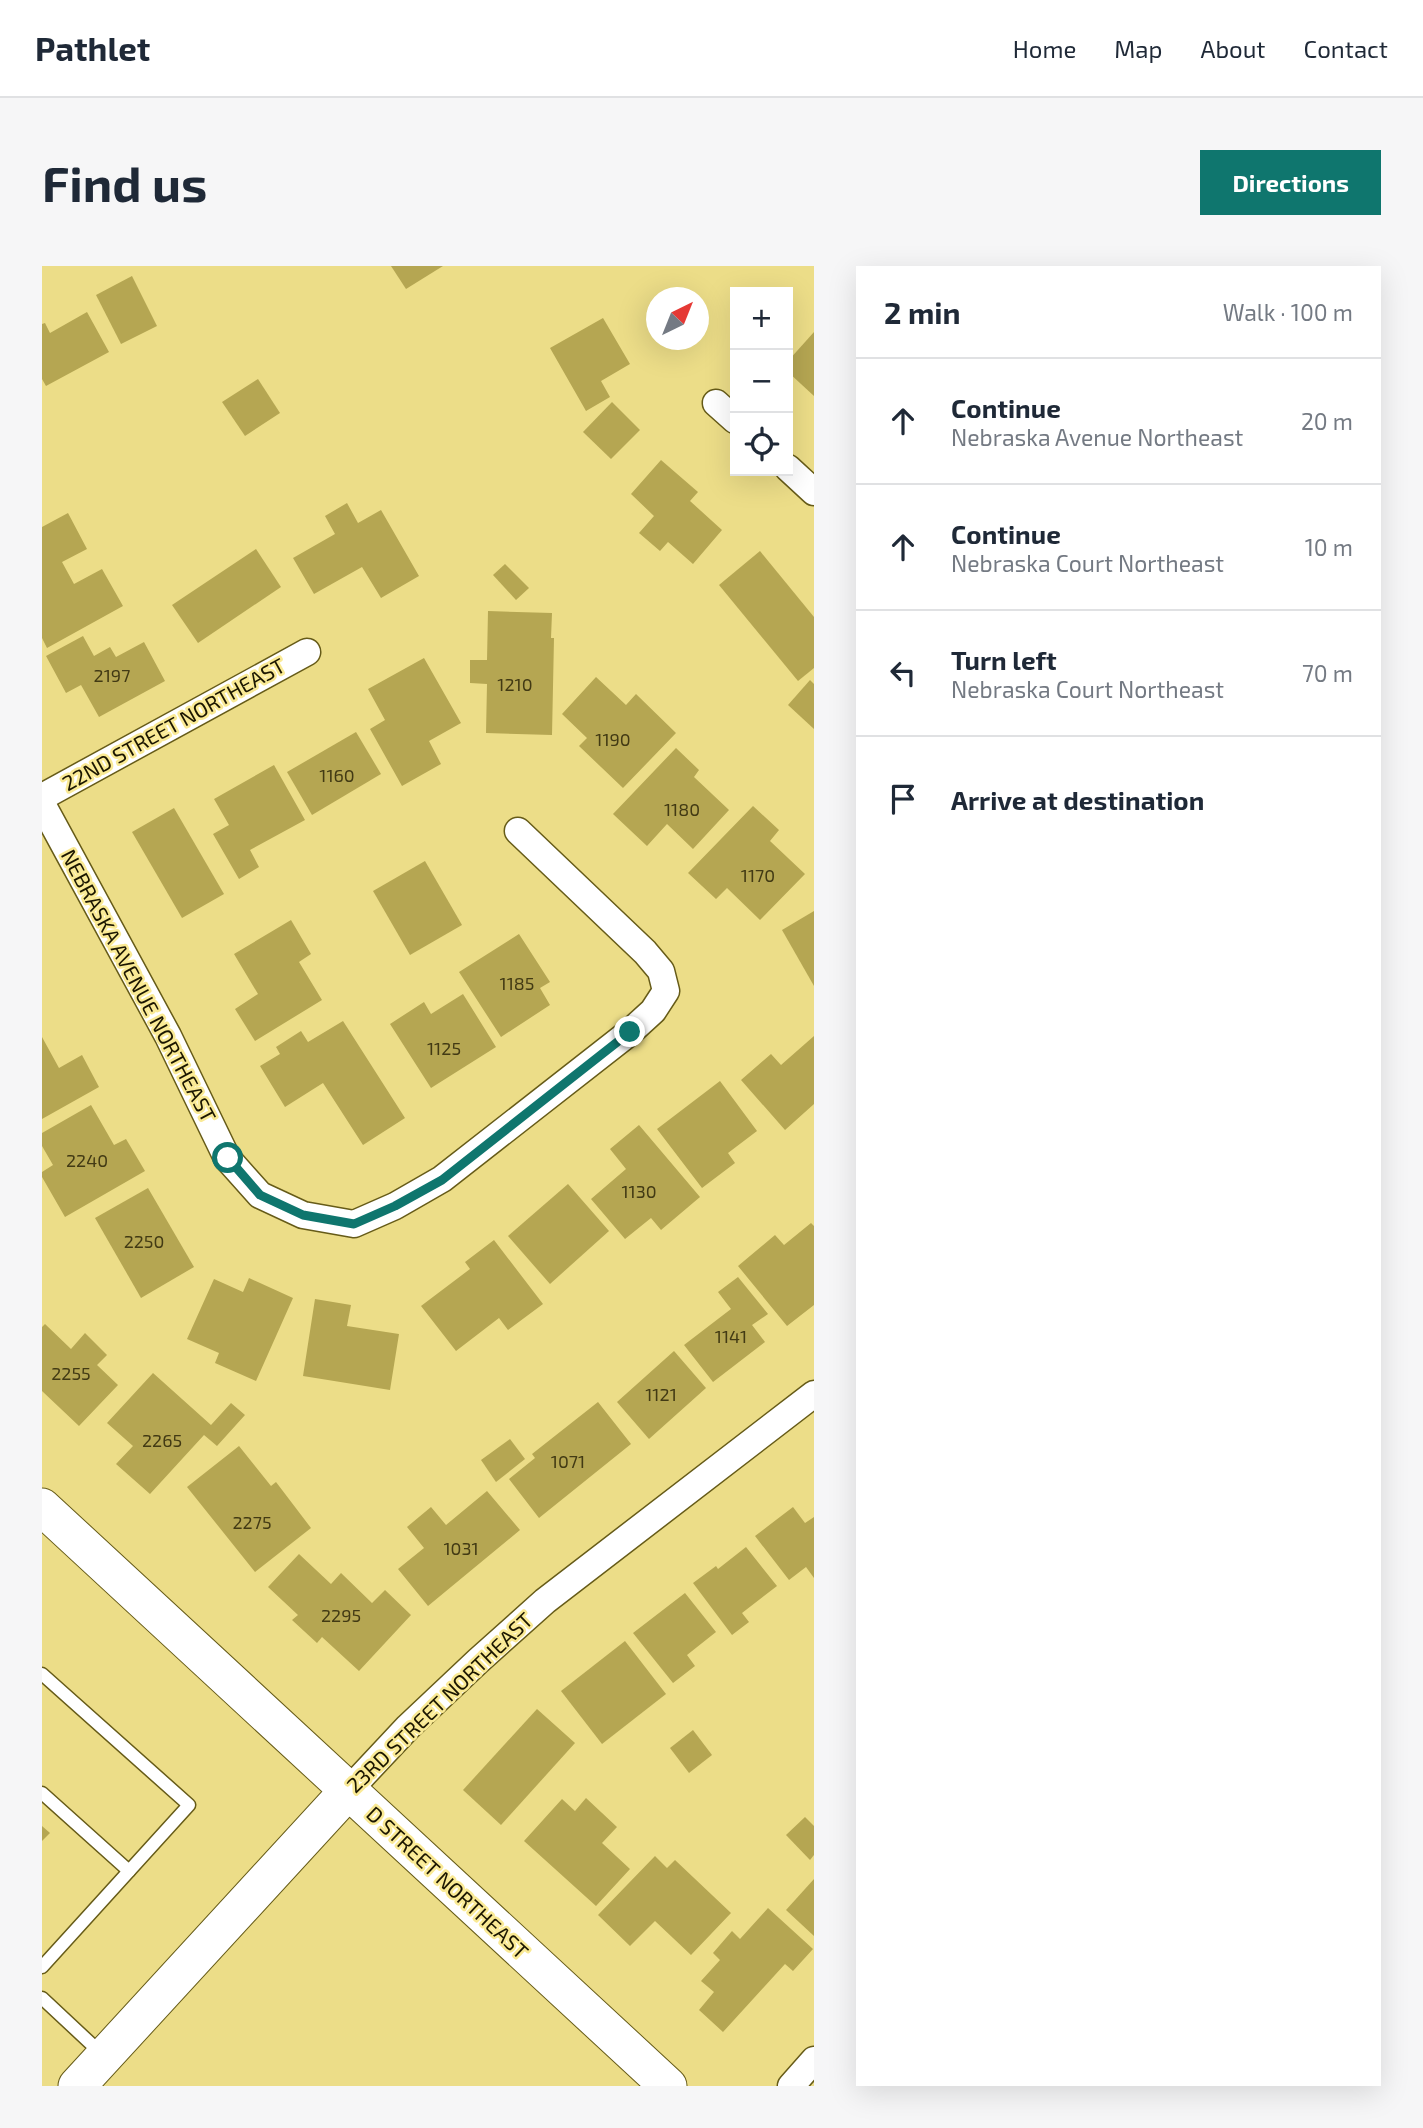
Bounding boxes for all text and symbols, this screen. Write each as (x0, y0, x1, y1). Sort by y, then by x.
text: Pathlet (35, 28, 150, 68)
text: Home (1013, 34, 1076, 63)
text: Map (1114, 34, 1162, 63)
text: About (1200, 34, 1266, 63)
text: Contact (1304, 34, 1388, 63)
button: Directions (1200, 150, 1381, 215)
text: Find us (42, 153, 207, 212)
north arrow (646, 287, 709, 350)
map controls (730, 287, 793, 476)
button: + (730, 287, 793, 350)
text: 2 min (884, 294, 961, 330)
text: Walk · 100 m (1223, 298, 1353, 326)
button: − (730, 350, 793, 413)
text: Continue (951, 392, 1061, 423)
icon: ahead (884, 402, 922, 440)
text: 20 m (1301, 407, 1353, 435)
button: locate (730, 413, 793, 476)
text: Nebraska Avenue Northeast (951, 423, 1243, 451)
text: Continue (951, 518, 1061, 549)
icon: ahead (884, 528, 922, 566)
text: 10 m (1305, 533, 1353, 561)
text: Nebraska Court Northeast (951, 549, 1224, 577)
text: Turn left (951, 644, 1057, 675)
street label: 22ND STREET NORTHEAST (58, 652, 289, 795)
icon: left (884, 654, 922, 692)
text: 70 m (1302, 659, 1353, 687)
house number: 2197 (94, 664, 130, 686)
house number: 1210 (497, 673, 533, 695)
text: Nebraska Court Northeast (951, 675, 1224, 703)
house number: 1190 (595, 728, 631, 750)
house number: 1160 (319, 764, 355, 786)
icon: arrive (884, 780, 922, 818)
text: Arrive at destination (951, 784, 1204, 815)
house number: 1180 (664, 798, 700, 820)
street label: NEBRASKA AVENUE NORTHEAST (57, 845, 222, 1126)
house number: 1170 (741, 864, 775, 886)
house number: 1185 (500, 972, 534, 994)
route end (614, 1016, 645, 1047)
house number: 1125 (427, 1037, 461, 1059)
route start (212, 1142, 243, 1173)
house number: 2240 (66, 1149, 108, 1171)
house number: 1130 (621, 1180, 657, 1202)
house number: 2250 (124, 1230, 164, 1252)
house number: 1141 (715, 1325, 747, 1347)
house number: 2255 (51, 1362, 91, 1384)
house number: 1121 (645, 1383, 677, 1405)
house number: 2265 (142, 1429, 182, 1451)
house number: 1071 (551, 1450, 585, 1472)
house number: 2275 (232, 1511, 272, 1533)
house number: 1031 (443, 1537, 479, 1559)
house number: 2295 (321, 1604, 361, 1626)
street label: 23RD STREET NORTHEAST (341, 1607, 537, 1797)
street label: D STREET NORTHEAST (362, 1800, 534, 1963)

